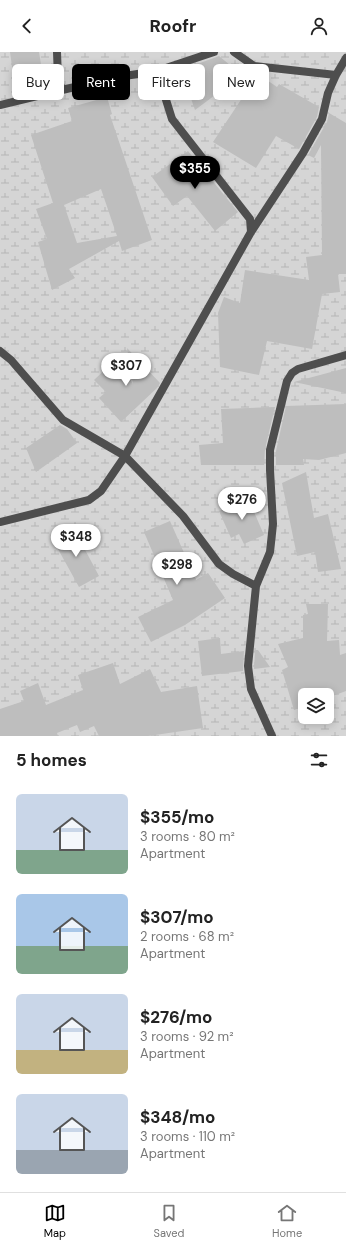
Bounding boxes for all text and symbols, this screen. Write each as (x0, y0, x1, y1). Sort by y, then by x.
text: Roofr (150, 14, 196, 38)
icon: back (16, 15, 38, 37)
icon: person (308, 15, 330, 37)
chip: Buy (12, 64, 64, 100)
chip: Rent (72, 64, 130, 100)
chip: Filters (138, 64, 205, 100)
chip: New (213, 64, 269, 100)
pin: $355 (171, 156, 219, 190)
text: $355 (179, 160, 211, 177)
pin: $307 (102, 353, 150, 387)
text: $307 (110, 357, 142, 374)
pin: $276 (218, 487, 266, 521)
text: $276 (227, 491, 257, 508)
pin: $348 (52, 524, 100, 558)
text: $348 (60, 528, 92, 545)
pin: $298 (153, 552, 201, 586)
text: $298 (161, 556, 193, 573)
map controls (298, 688, 334, 724)
button: layers (298, 688, 334, 724)
text: 5 homes (16, 749, 87, 771)
icon: filters (308, 749, 330, 771)
text: $355/mo (140, 806, 214, 828)
icon: home (48, 810, 96, 858)
text: 3 rooms · 80 m² (140, 828, 235, 845)
text: Apartment (140, 845, 205, 862)
text: $307/mo (140, 906, 214, 928)
icon: home (48, 910, 96, 958)
text: 2 rooms · 68 m² (140, 928, 234, 945)
text: Apartment (140, 945, 205, 962)
text: $276/mo (140, 1006, 212, 1028)
icon: home (48, 1010, 96, 1058)
text: 3 rooms · 92 m² (140, 1028, 233, 1045)
text: Apartment (140, 1045, 205, 1062)
text: $348/mo (140, 1106, 215, 1128)
icon: home (48, 1110, 96, 1158)
text: 3 rooms · 110 m² (140, 1128, 235, 1145)
text: Apartment (140, 1145, 205, 1162)
tab: Map (44, 1202, 66, 1240)
tab: Saved (154, 1202, 184, 1240)
tab: Home (272, 1202, 302, 1240)

